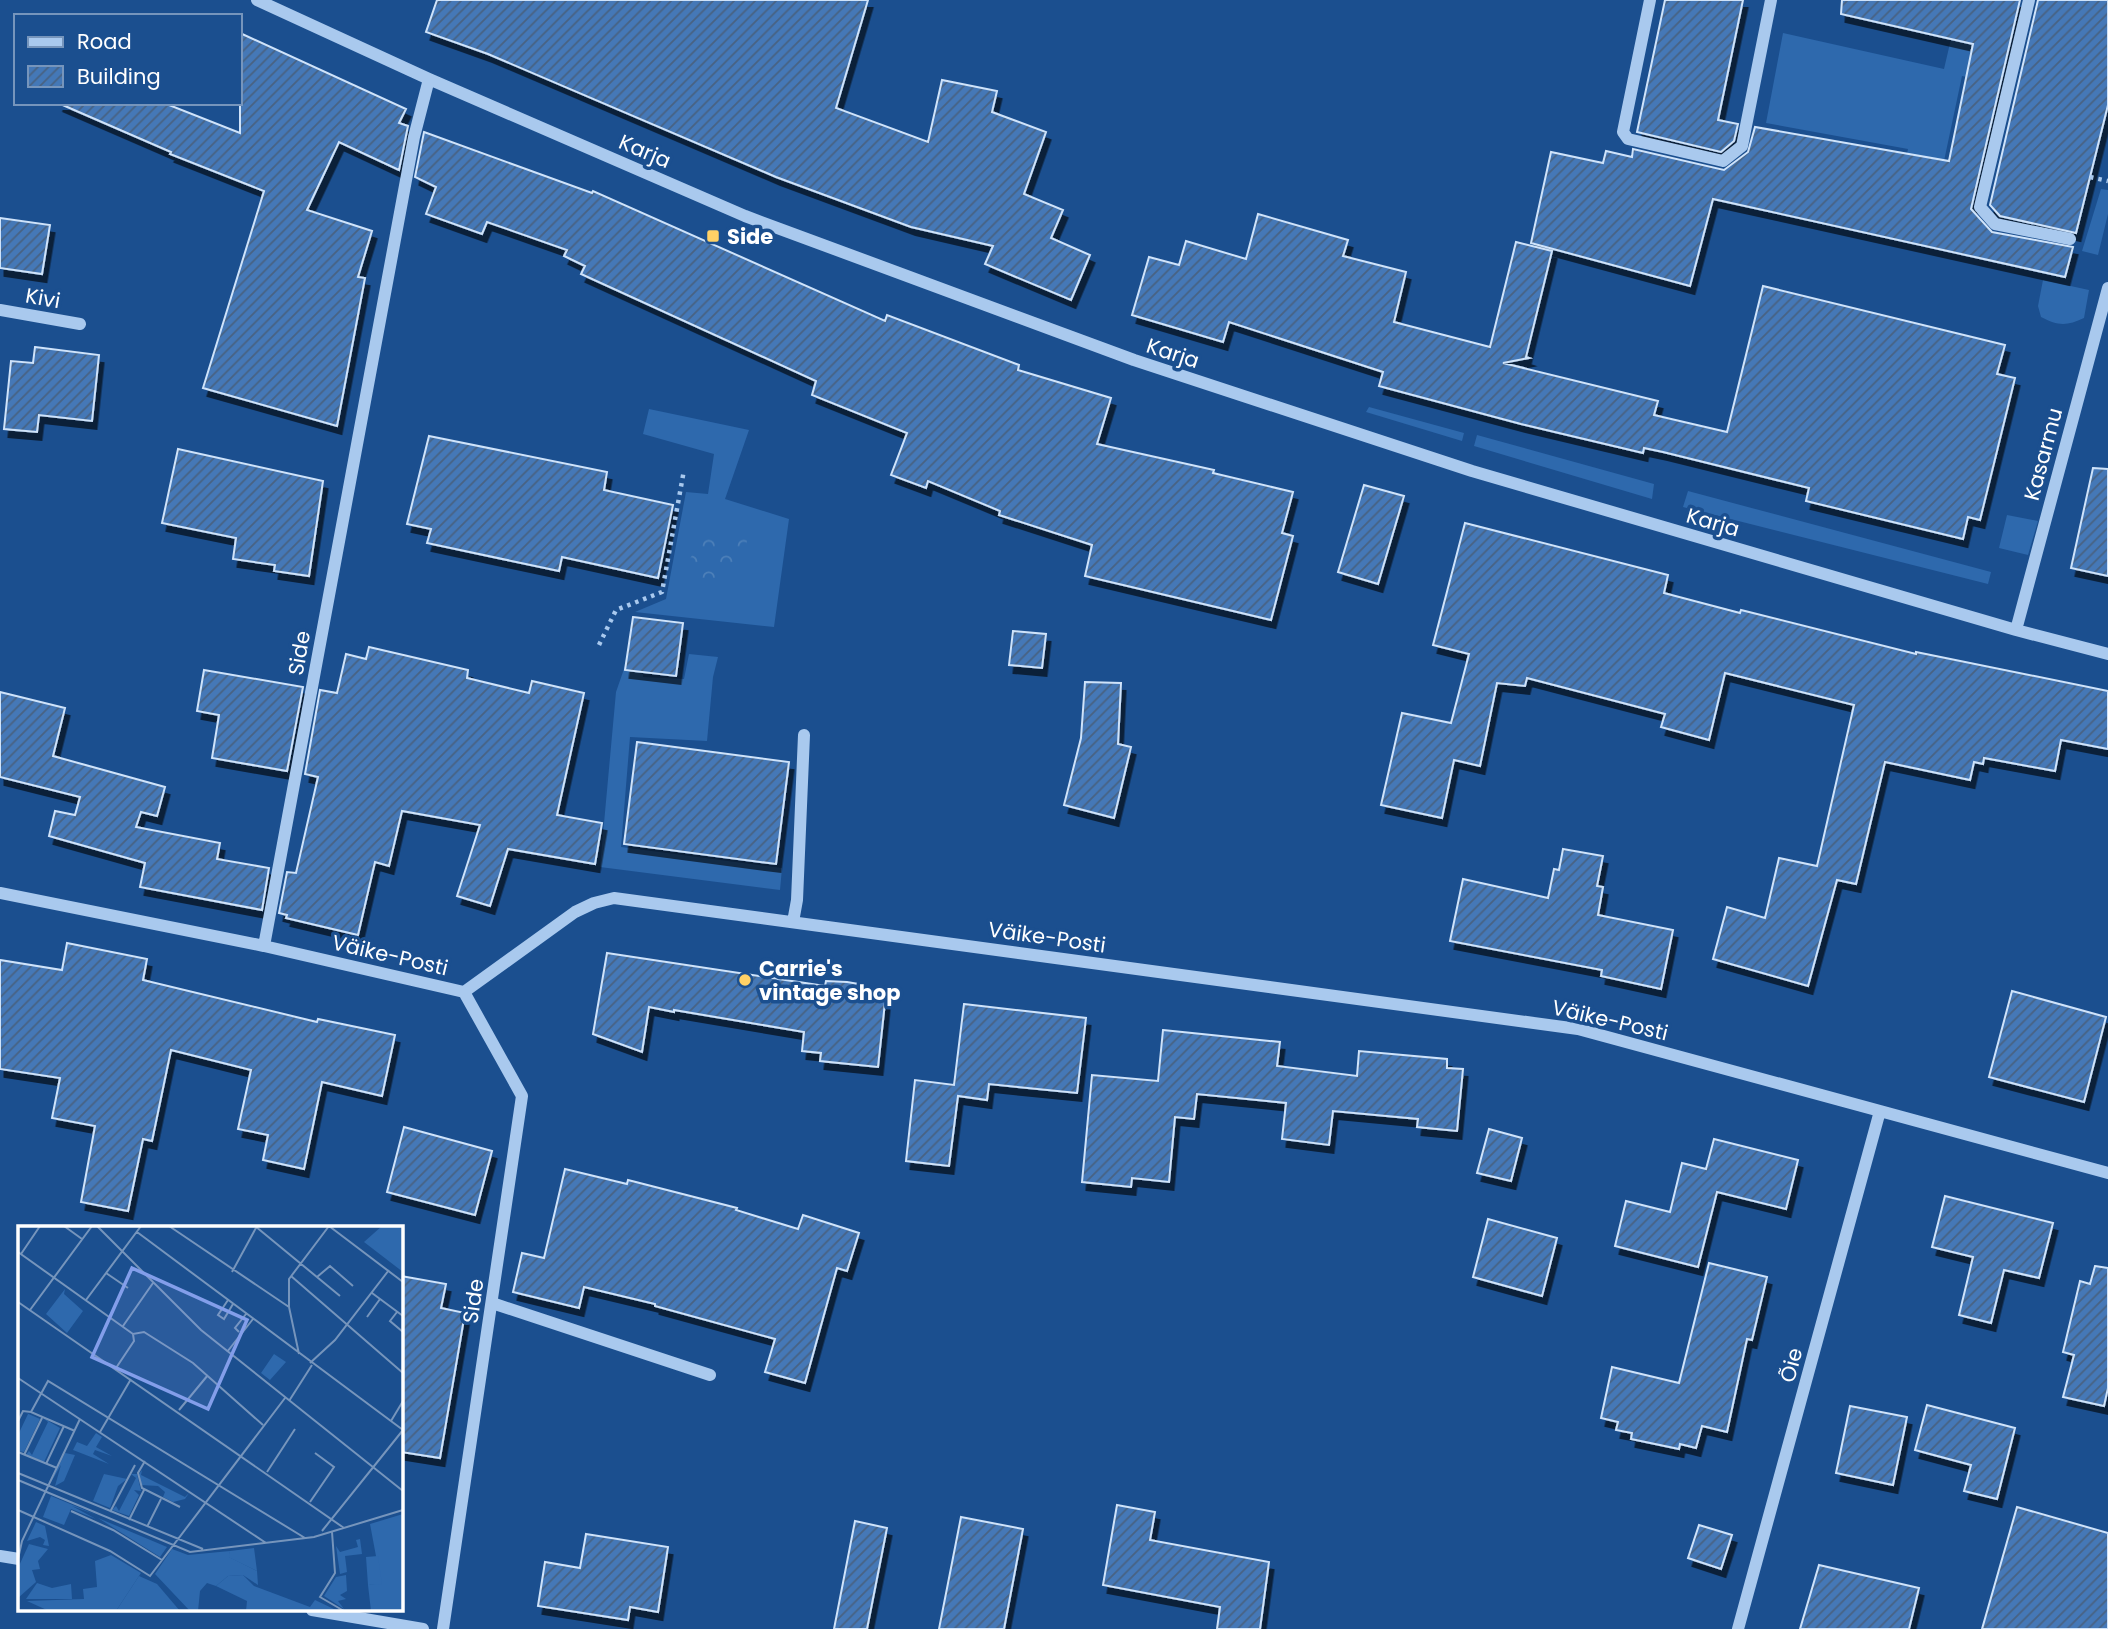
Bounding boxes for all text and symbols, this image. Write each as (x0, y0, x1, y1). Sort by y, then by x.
legend (14, 14, 242, 105)
text: Road (77, 27, 132, 56)
text: Building (77, 62, 161, 91)
street label: Karja (614, 127, 676, 175)
place label: Side (727, 222, 773, 251)
marker: Side (705, 228, 721, 244)
street label: Kivi (23, 281, 63, 315)
street label: Karja (1143, 331, 1203, 375)
street label: Kasarmu (2017, 404, 2069, 504)
street label: Karja (1683, 501, 1743, 543)
street label: Side (281, 628, 317, 678)
street label: Väike-Posti (986, 914, 1108, 960)
street label: Väike-Posti (329, 928, 451, 982)
place label: Carrie's vintage shop (759, 954, 900, 1007)
marker: Carrie's vintage shop (737, 972, 753, 988)
street label: Väike-Posti (1549, 993, 1671, 1047)
inset map (18, 1226, 402, 1612)
street label: Side (456, 1277, 490, 1325)
street label: Õie (1773, 1344, 1809, 1386)

